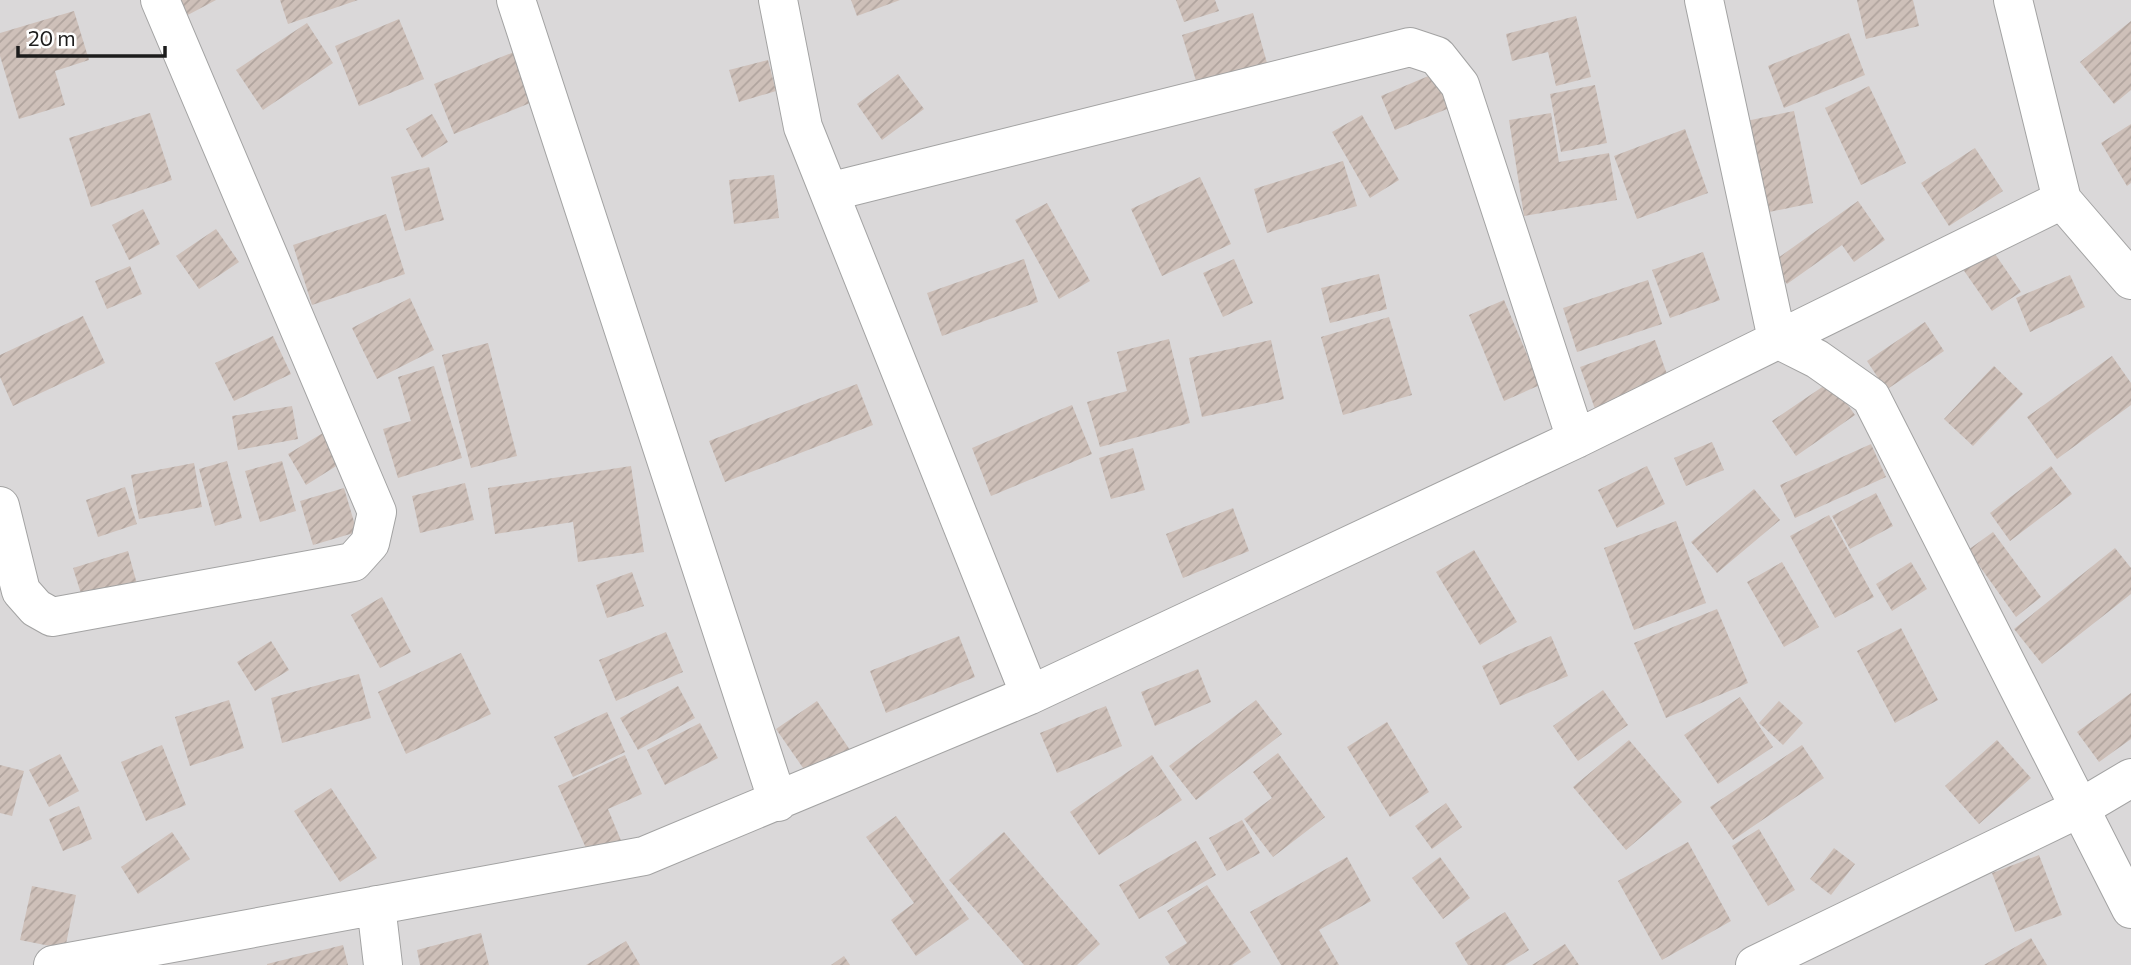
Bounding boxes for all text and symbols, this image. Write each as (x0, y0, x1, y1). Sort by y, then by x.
scale bar (18, 14, 164, 58)
text: 20 m (28, 25, 76, 50)

